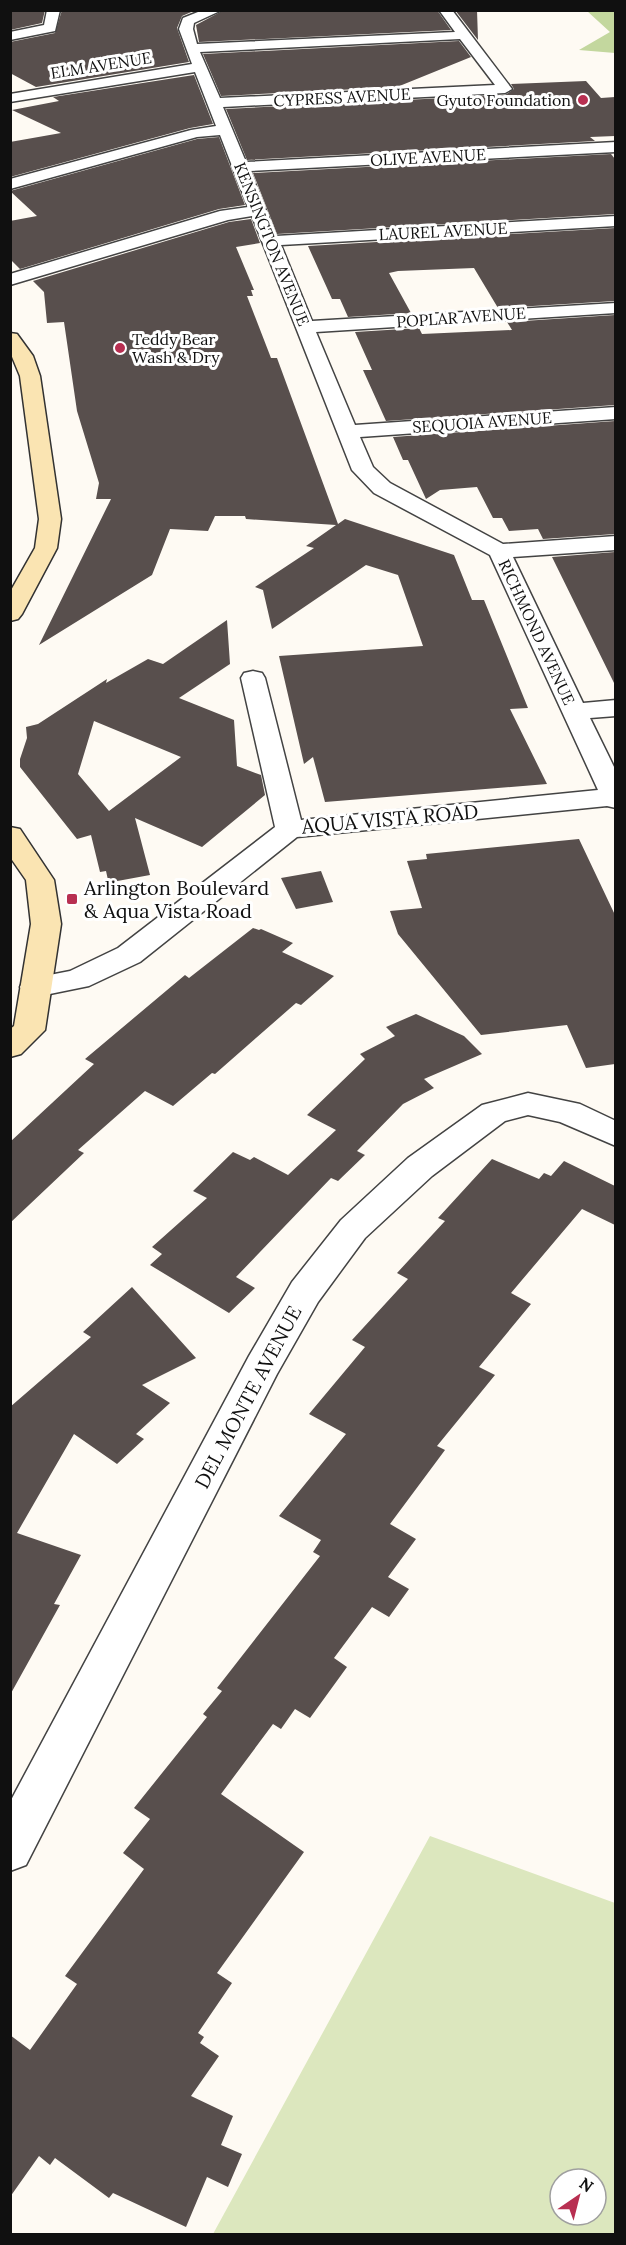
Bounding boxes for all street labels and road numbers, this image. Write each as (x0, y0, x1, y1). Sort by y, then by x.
street label: ELM AVENUE (49, 47, 153, 83)
street label: CYPRESS AVENUE (273, 83, 411, 111)
street label: OLIVE AVENUE (370, 144, 486, 170)
street label: KENSINGTON AVENUE (230, 159, 314, 329)
street label: LAUREL AVENUE (378, 218, 508, 244)
street label: POPLAR AVENUE (396, 302, 526, 331)
street label: SEQUOIA AVENUE (412, 407, 552, 437)
street label: RICHMOND AVENUE (494, 556, 580, 708)
street label: AQUA VISTA ROAD (300, 798, 479, 839)
street label: DEL MONTE AVENUE (189, 1301, 306, 1493)

